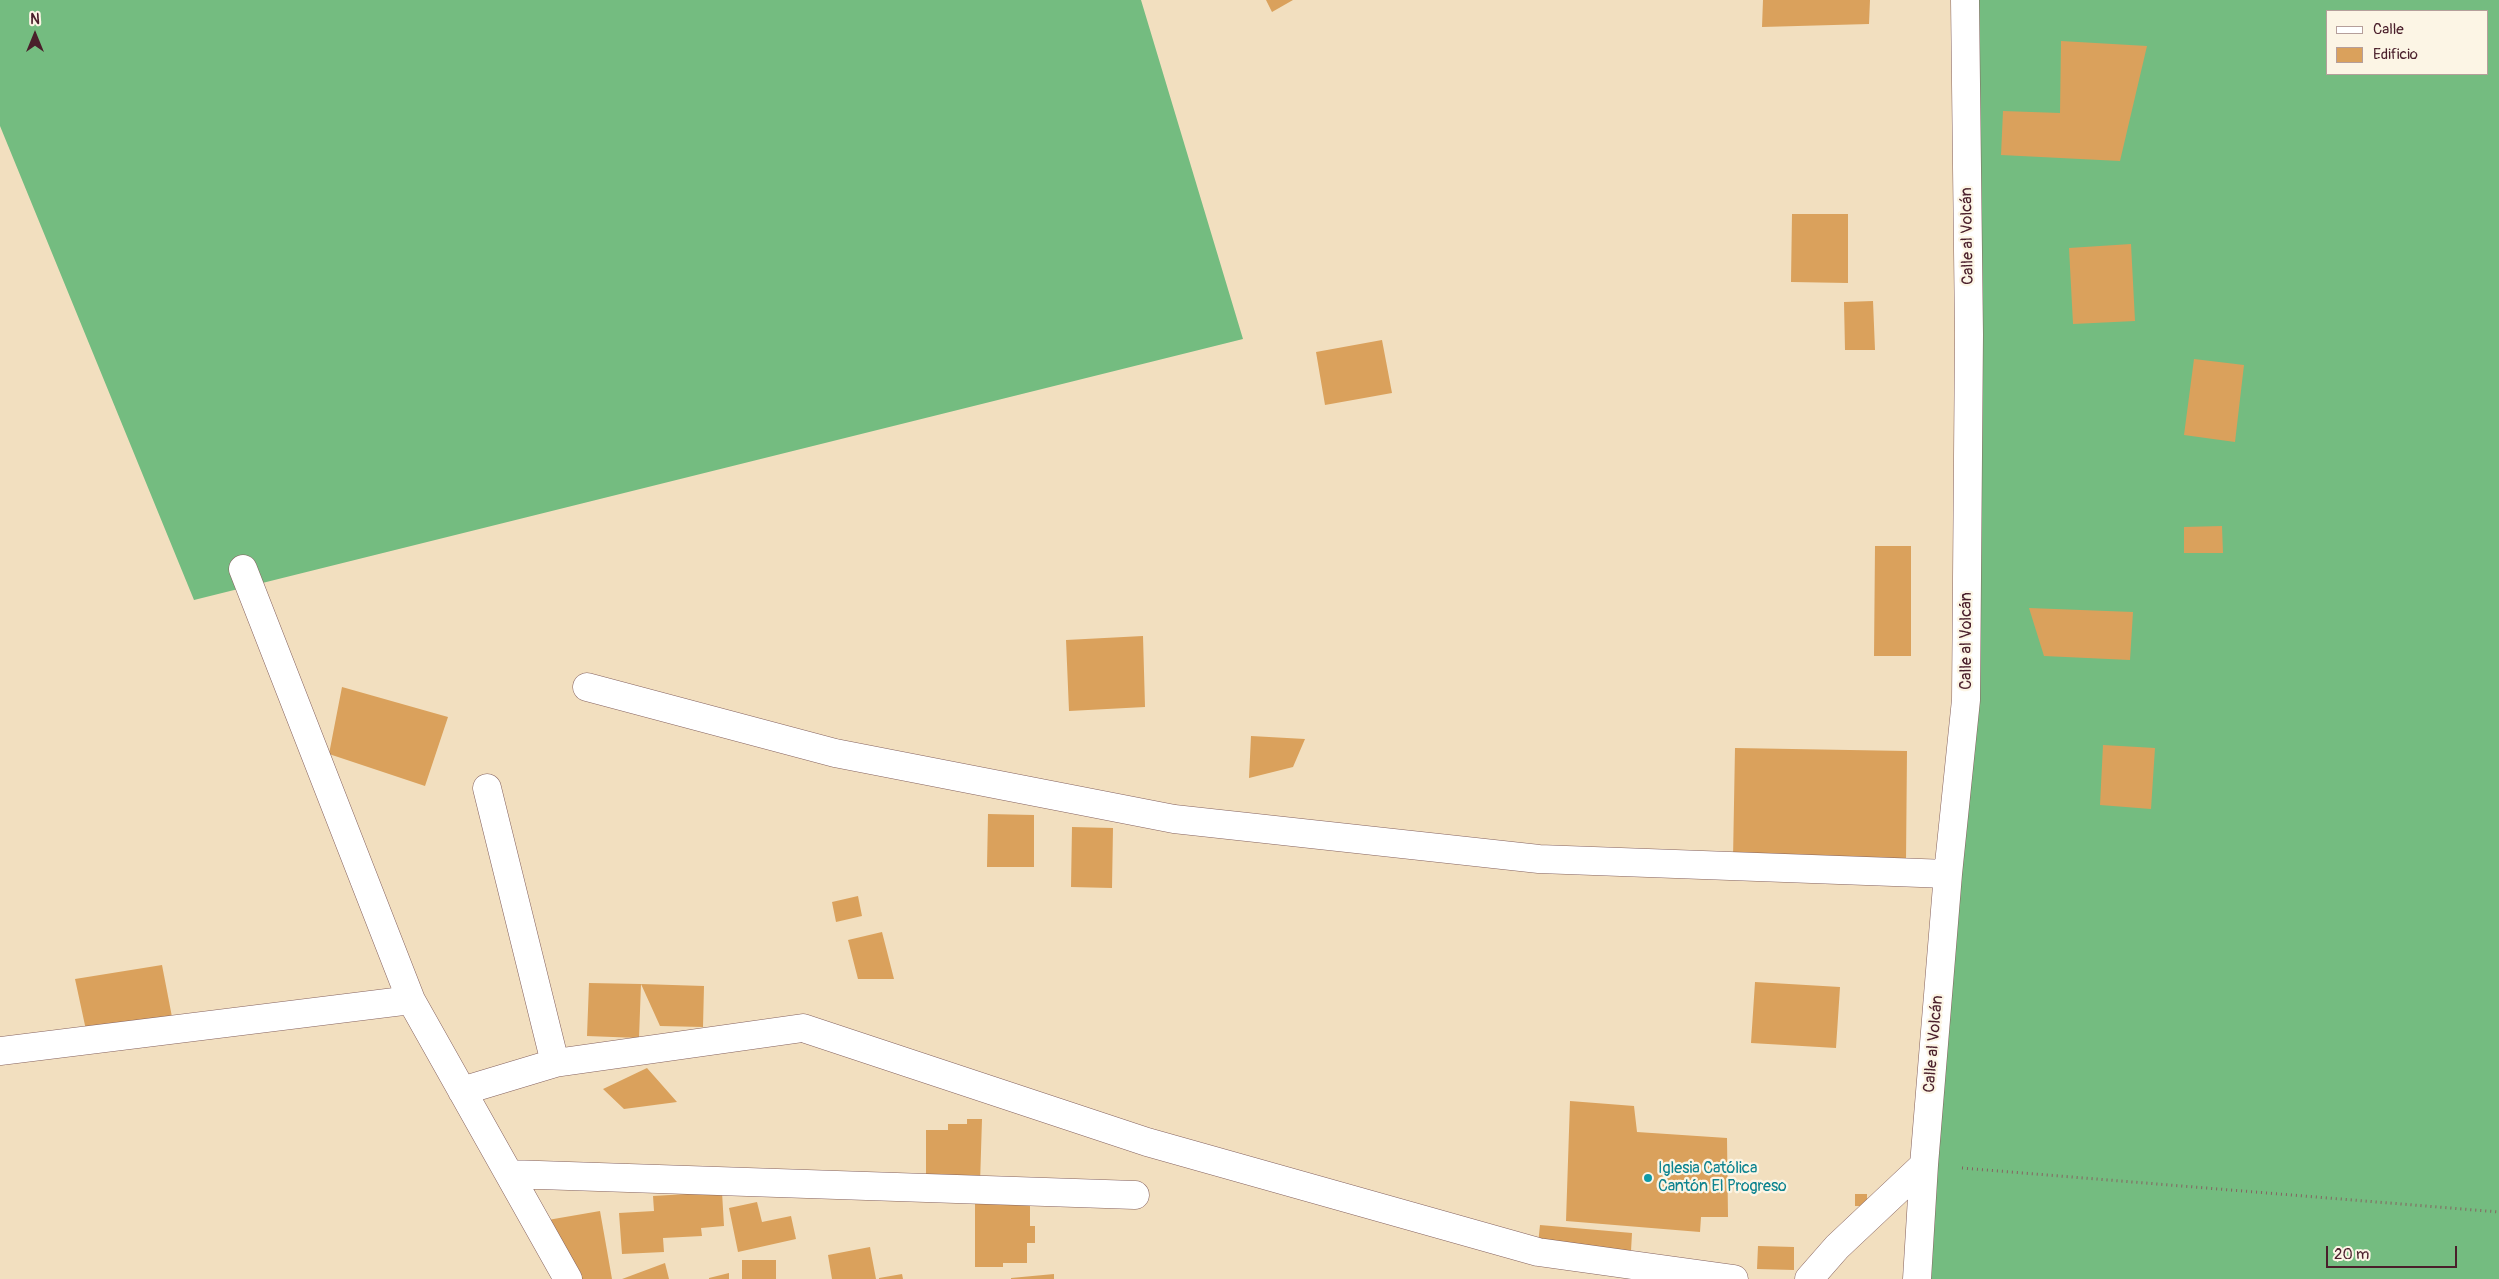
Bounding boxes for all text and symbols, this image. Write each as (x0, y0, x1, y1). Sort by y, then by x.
north arrow (10, 10, 60, 60)
legend (2326, 10, 2489, 75)
text: N (30, 11, 40, 28)
text: Calle (2373, 20, 2404, 39)
text: Edificio (2373, 45, 2418, 64)
street label: Calle al Volcán (1958, 187, 1978, 285)
street label: Calle al Volcán (1957, 592, 1977, 690)
street label: Calle al Volcán (1920, 995, 1948, 1093)
place label: Iglesia Católica Cantón El Progreso (1658, 1159, 1787, 1197)
marker: Iglesia Católica Cantón El Progreso (1642, 1172, 1654, 1184)
scale bar (2329, 1236, 2460, 1268)
text: 20 m (2334, 1245, 2369, 1264)

